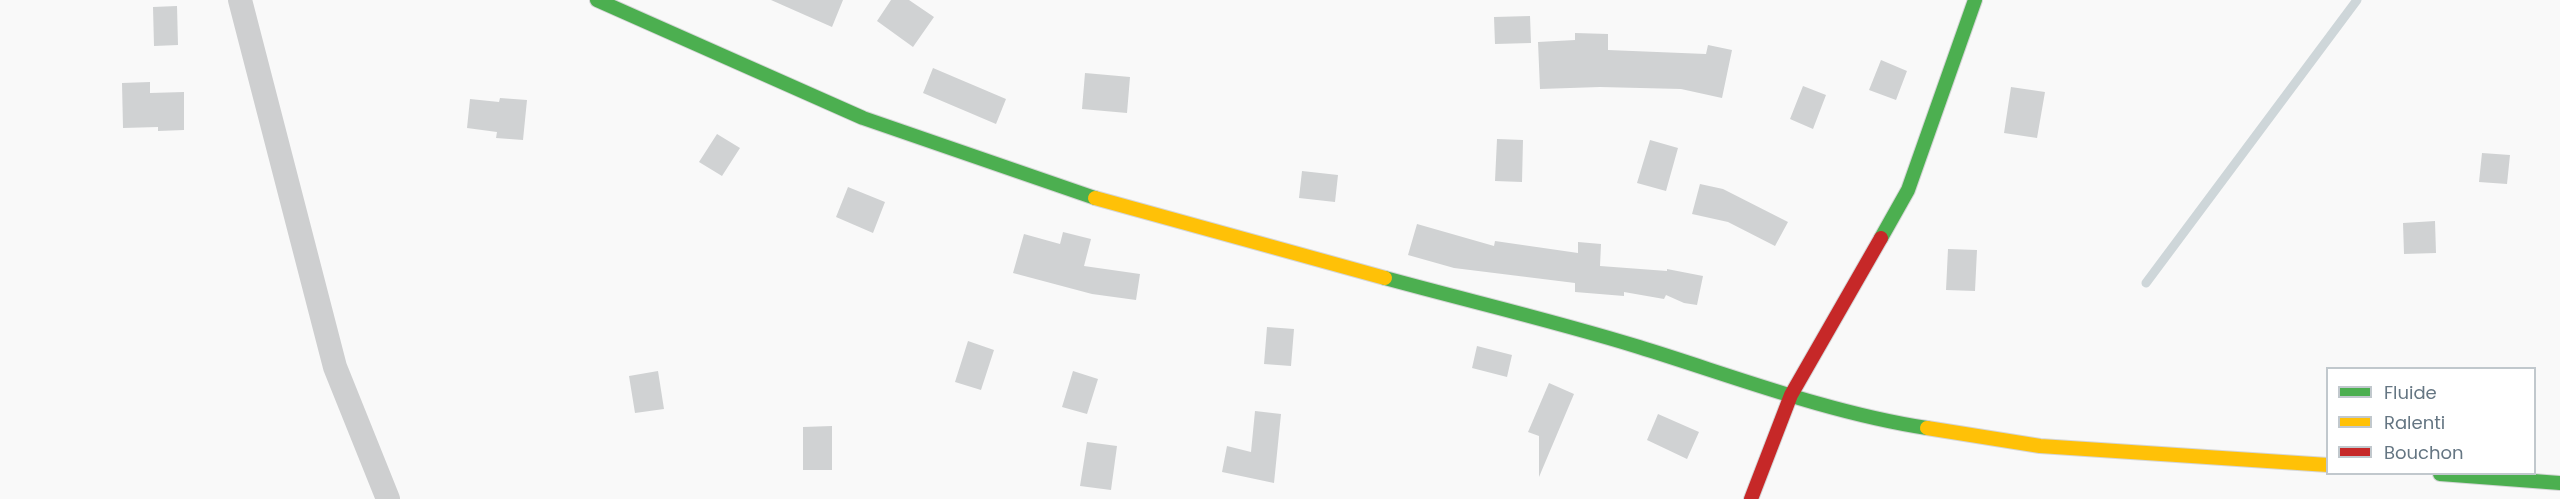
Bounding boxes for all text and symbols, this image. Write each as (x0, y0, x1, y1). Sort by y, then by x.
legend (2326, 367, 2536, 475)
text: Fluide (2384, 380, 2437, 405)
text: Ralenti (2384, 410, 2445, 435)
text: Bouchon (2384, 440, 2464, 465)

